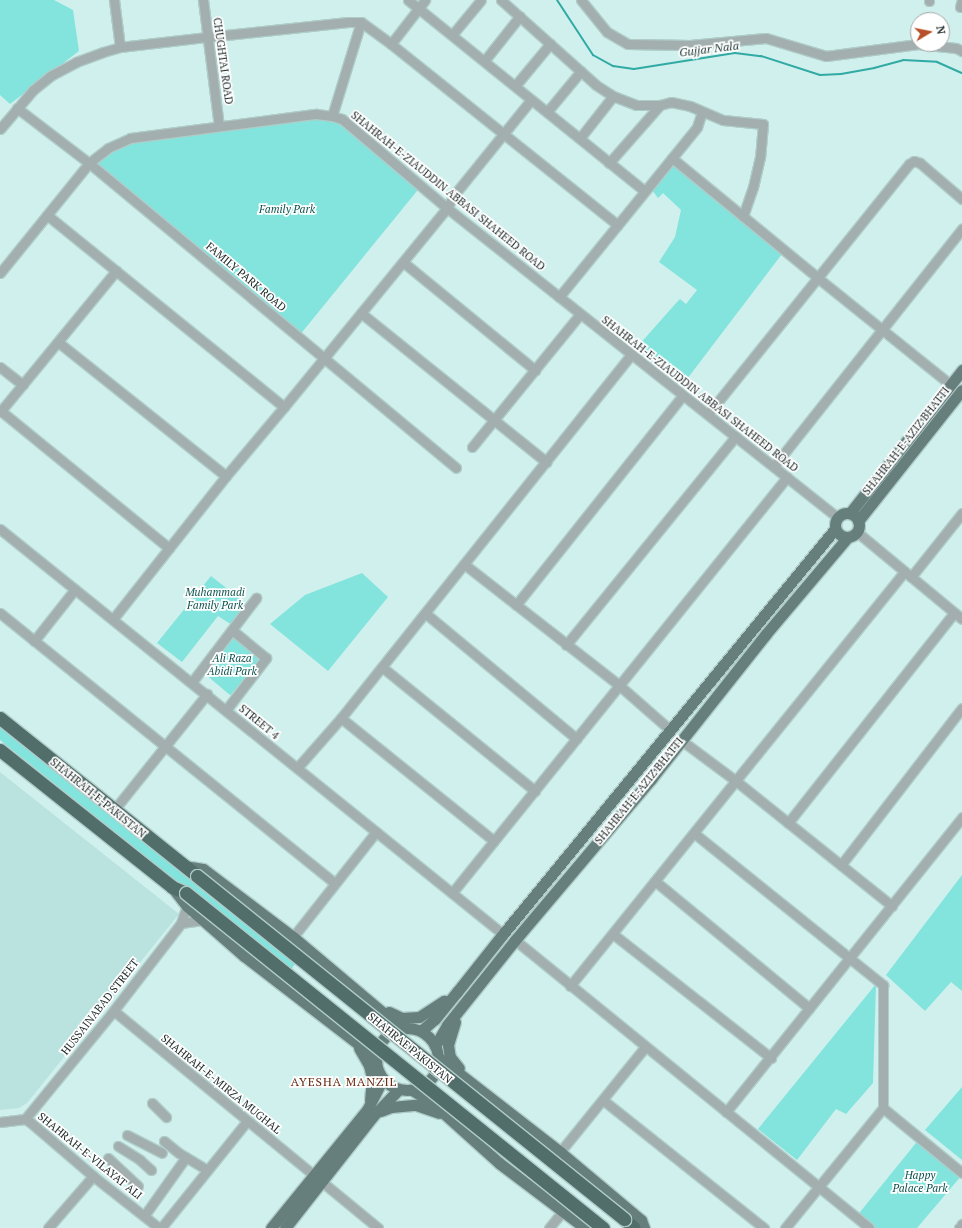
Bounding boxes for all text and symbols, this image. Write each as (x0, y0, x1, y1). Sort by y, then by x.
north arrow (910, 12, 950, 52)
street label: CHUGHTAI ROAD (210, 17, 236, 105)
text: N (933, 25, 948, 35)
water label: Gujjar Nala (678, 38, 740, 60)
street label: SHAHRAH-E-ZIAUDDIN ABBASI SHAHEED ROAD (348, 108, 548, 274)
park label: Family Park (259, 202, 315, 216)
street label: FAMILY PARK ROAD (203, 240, 289, 314)
street label: SHAHRAH-E-ZIAUDDIN ABBASI SHAHEED ROAD (599, 313, 801, 475)
street label: SHAHRAH-E-AZIZ BHATTI (860, 384, 952, 498)
park label: Muhammadi Family Park (185, 586, 245, 612)
park label: Ali Raza Abidi Park (207, 652, 257, 678)
street label: STREET 4 (236, 702, 282, 742)
street label: SHAHRAH-E-AZIZ BHATTI (592, 735, 686, 847)
street label: SHAHRAH-E-PAKISTAN (47, 755, 149, 841)
street label: HUSSAINABAD STREET (58, 956, 142, 1058)
street label: SHAHRAE PAKISTAN (365, 1010, 455, 1086)
street label: SHAHRAH-E-MIRZA MUGHAL (158, 1031, 284, 1137)
district label: AYESHA MANZIL (291, 1075, 397, 1089)
street label: SHAHRAH-E-VILAYAT ALI (35, 1110, 145, 1202)
park label: Happy Palace Park (892, 1169, 948, 1195)

